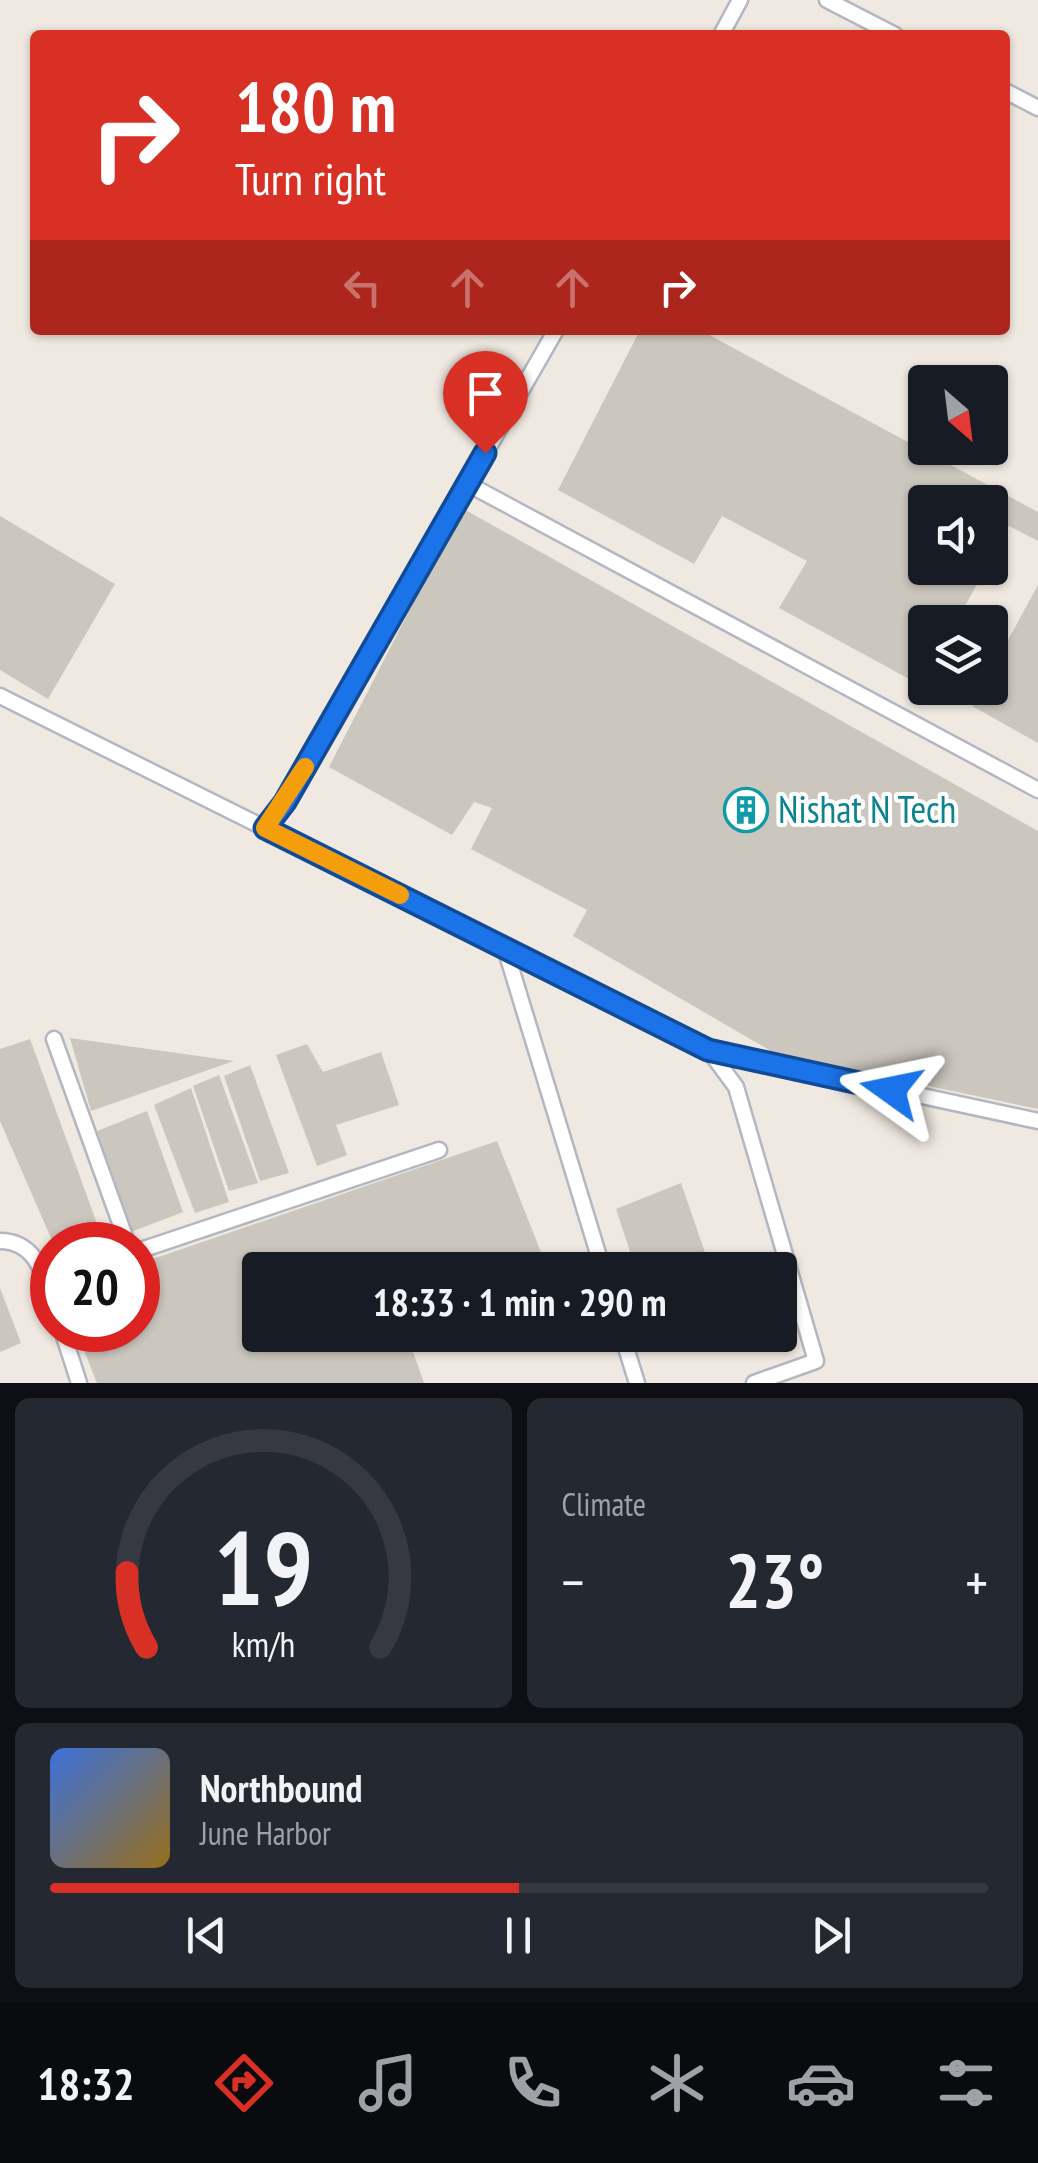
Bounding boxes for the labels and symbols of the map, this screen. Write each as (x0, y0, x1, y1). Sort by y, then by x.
pin (443, 351, 528, 454)
north arrow (908, 365, 1008, 465)
place label: Nishat N Tech (778, 784, 956, 833)
building icon: Nishat N Tech (723, 787, 769, 833)
position arrow (839, 1038, 943, 1142)
speed limit sign: 20 (30, 1222, 160, 1352)

